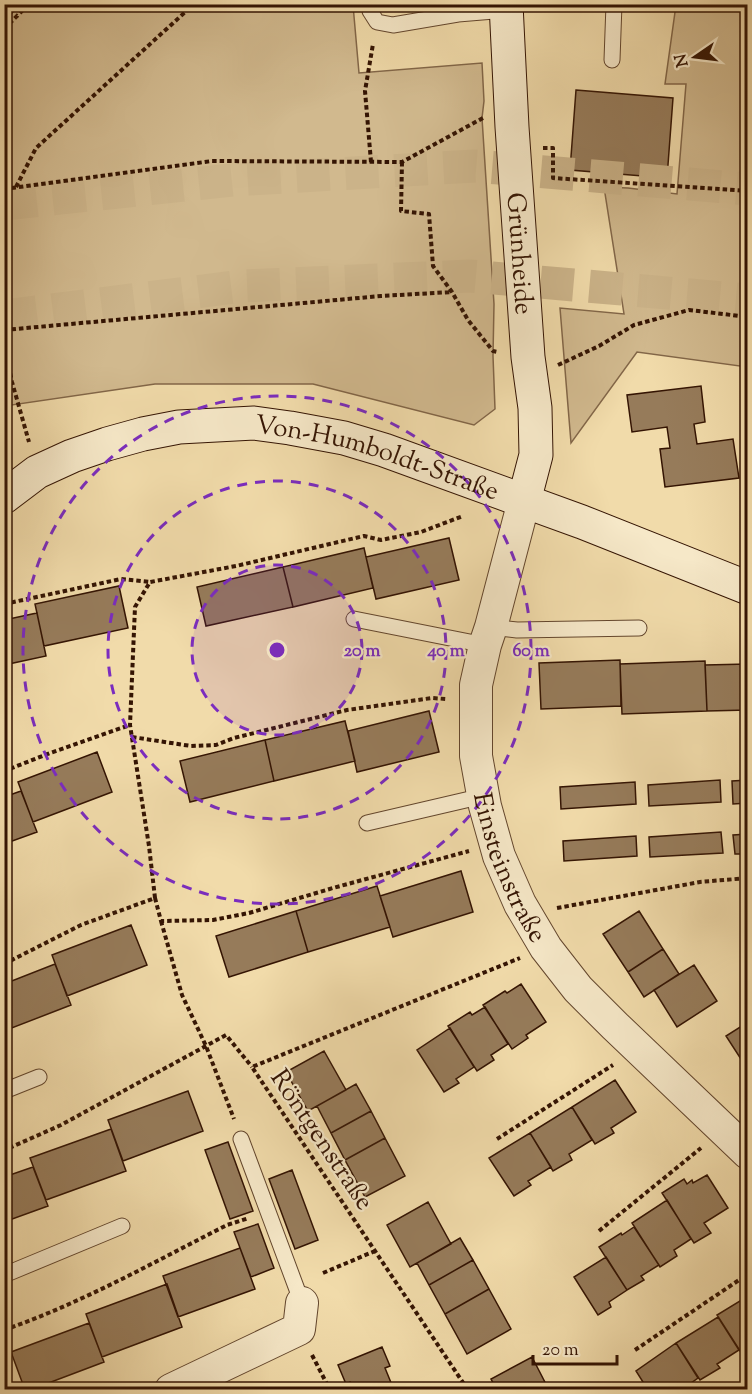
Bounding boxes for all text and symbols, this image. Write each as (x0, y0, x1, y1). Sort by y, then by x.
north arrow (665, 27, 725, 87)
text: N (670, 51, 696, 69)
street label: Grünheide (496, 191, 541, 316)
street label: Von-Humboldt-Straße (253, 407, 504, 511)
text: 20 m (344, 639, 380, 665)
text: 40 m (426, 639, 465, 665)
text: 60 m (512, 639, 550, 665)
centre of rings (267, 640, 287, 660)
street label: Einsteinstraße (462, 790, 555, 950)
street label: Röntgenstraße (260, 1063, 382, 1218)
scale bar (533, 1328, 617, 1366)
text: 20 m (542, 1338, 579, 1364)

